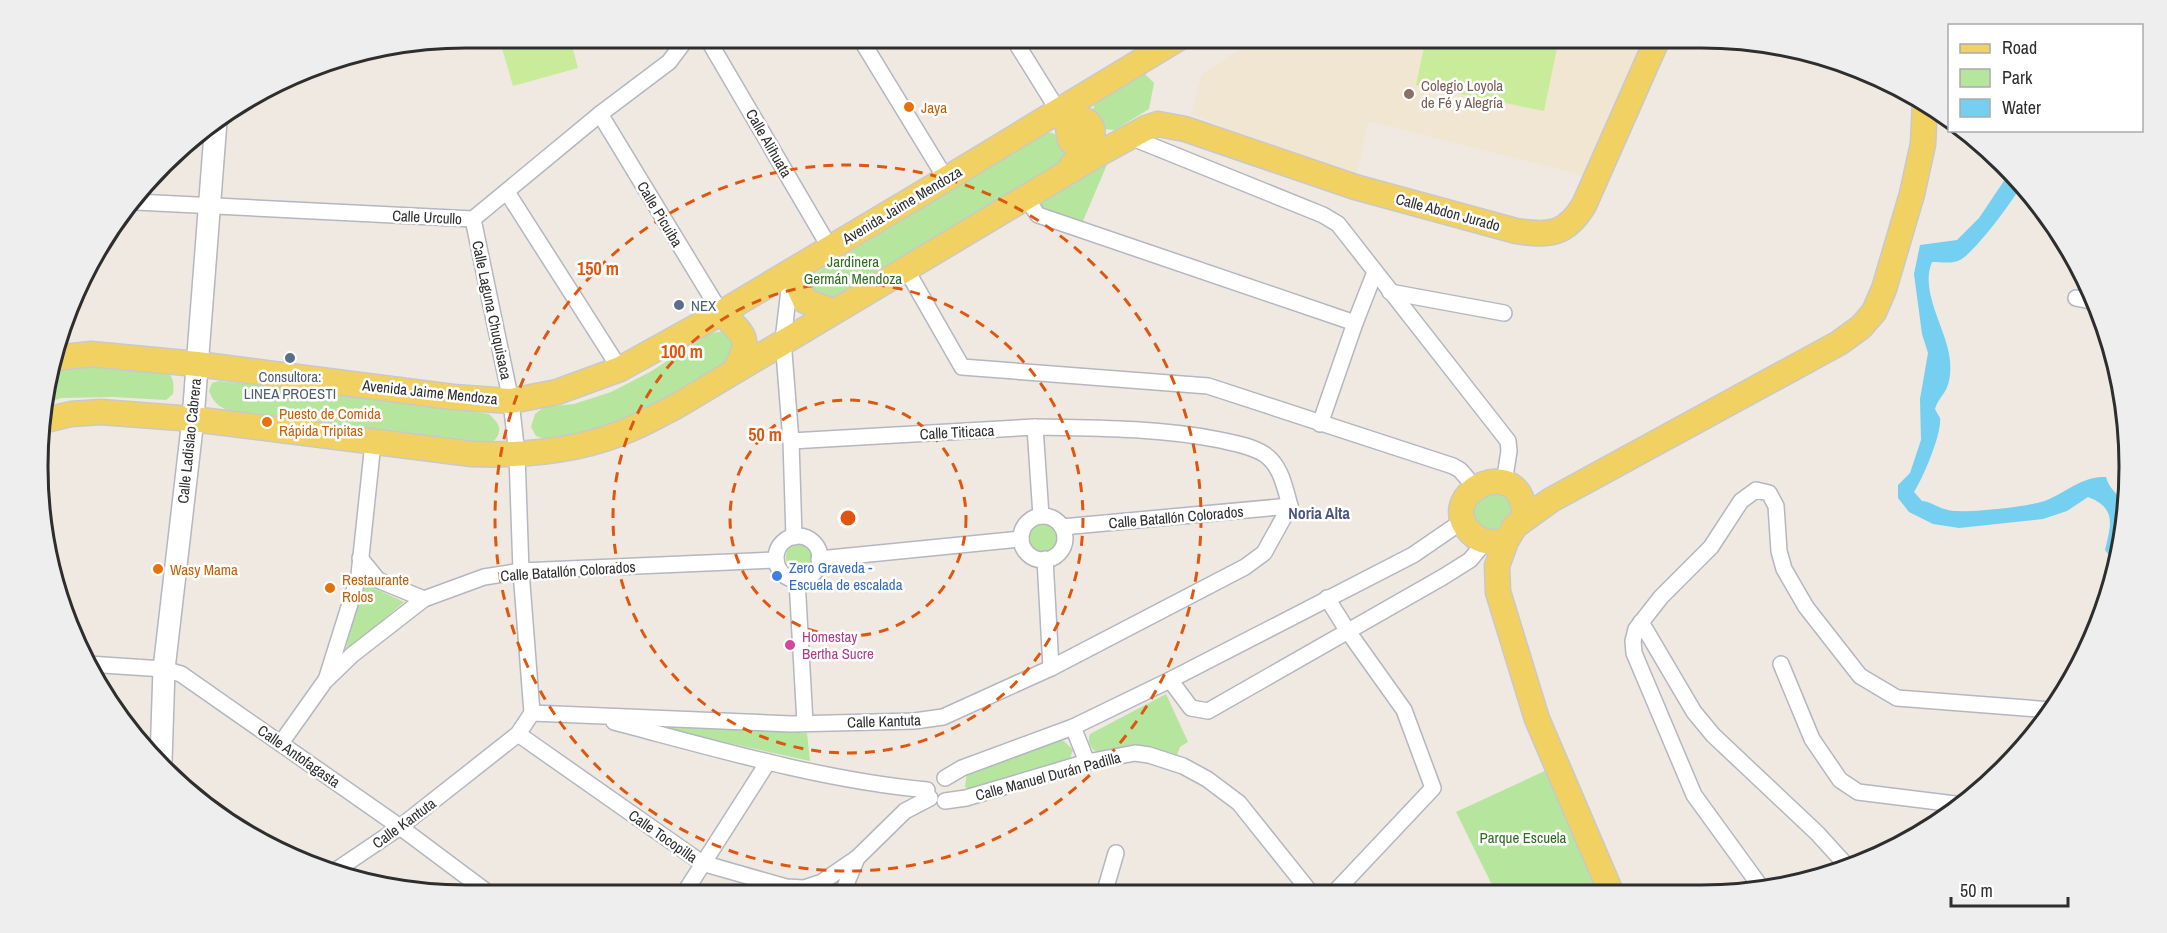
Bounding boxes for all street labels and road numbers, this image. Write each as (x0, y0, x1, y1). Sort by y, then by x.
street label: Calle Alihuata (741, 105, 797, 181)
street label: Avenida Jaime Mendoza (838, 161, 966, 250)
street label: Calle Picuiba (632, 177, 688, 251)
street label: Calle Abdon Jurado (1393, 188, 1503, 236)
street label: Calle Urcullo (392, 205, 463, 229)
street label: Calle Laguna Chuquisaca (467, 239, 517, 382)
street label: Avenida Jaime Mendoza (360, 374, 499, 410)
street label: Calle Ladislao Cabrera (172, 377, 206, 505)
street label: Calle Titicaca (919, 420, 995, 444)
street label: Calle Batallón Colorados (1108, 501, 1244, 533)
street label: Calle Batallón Colorados (500, 556, 636, 586)
street label: Calle Kantuta (847, 709, 921, 733)
street label: Calle Antofagasta (253, 720, 345, 792)
street label: Calle Manuel Durán Padilla (973, 746, 1123, 806)
street label: Calle Kantuta (368, 793, 440, 853)
street label: Calle Tocopilla (624, 805, 702, 868)

